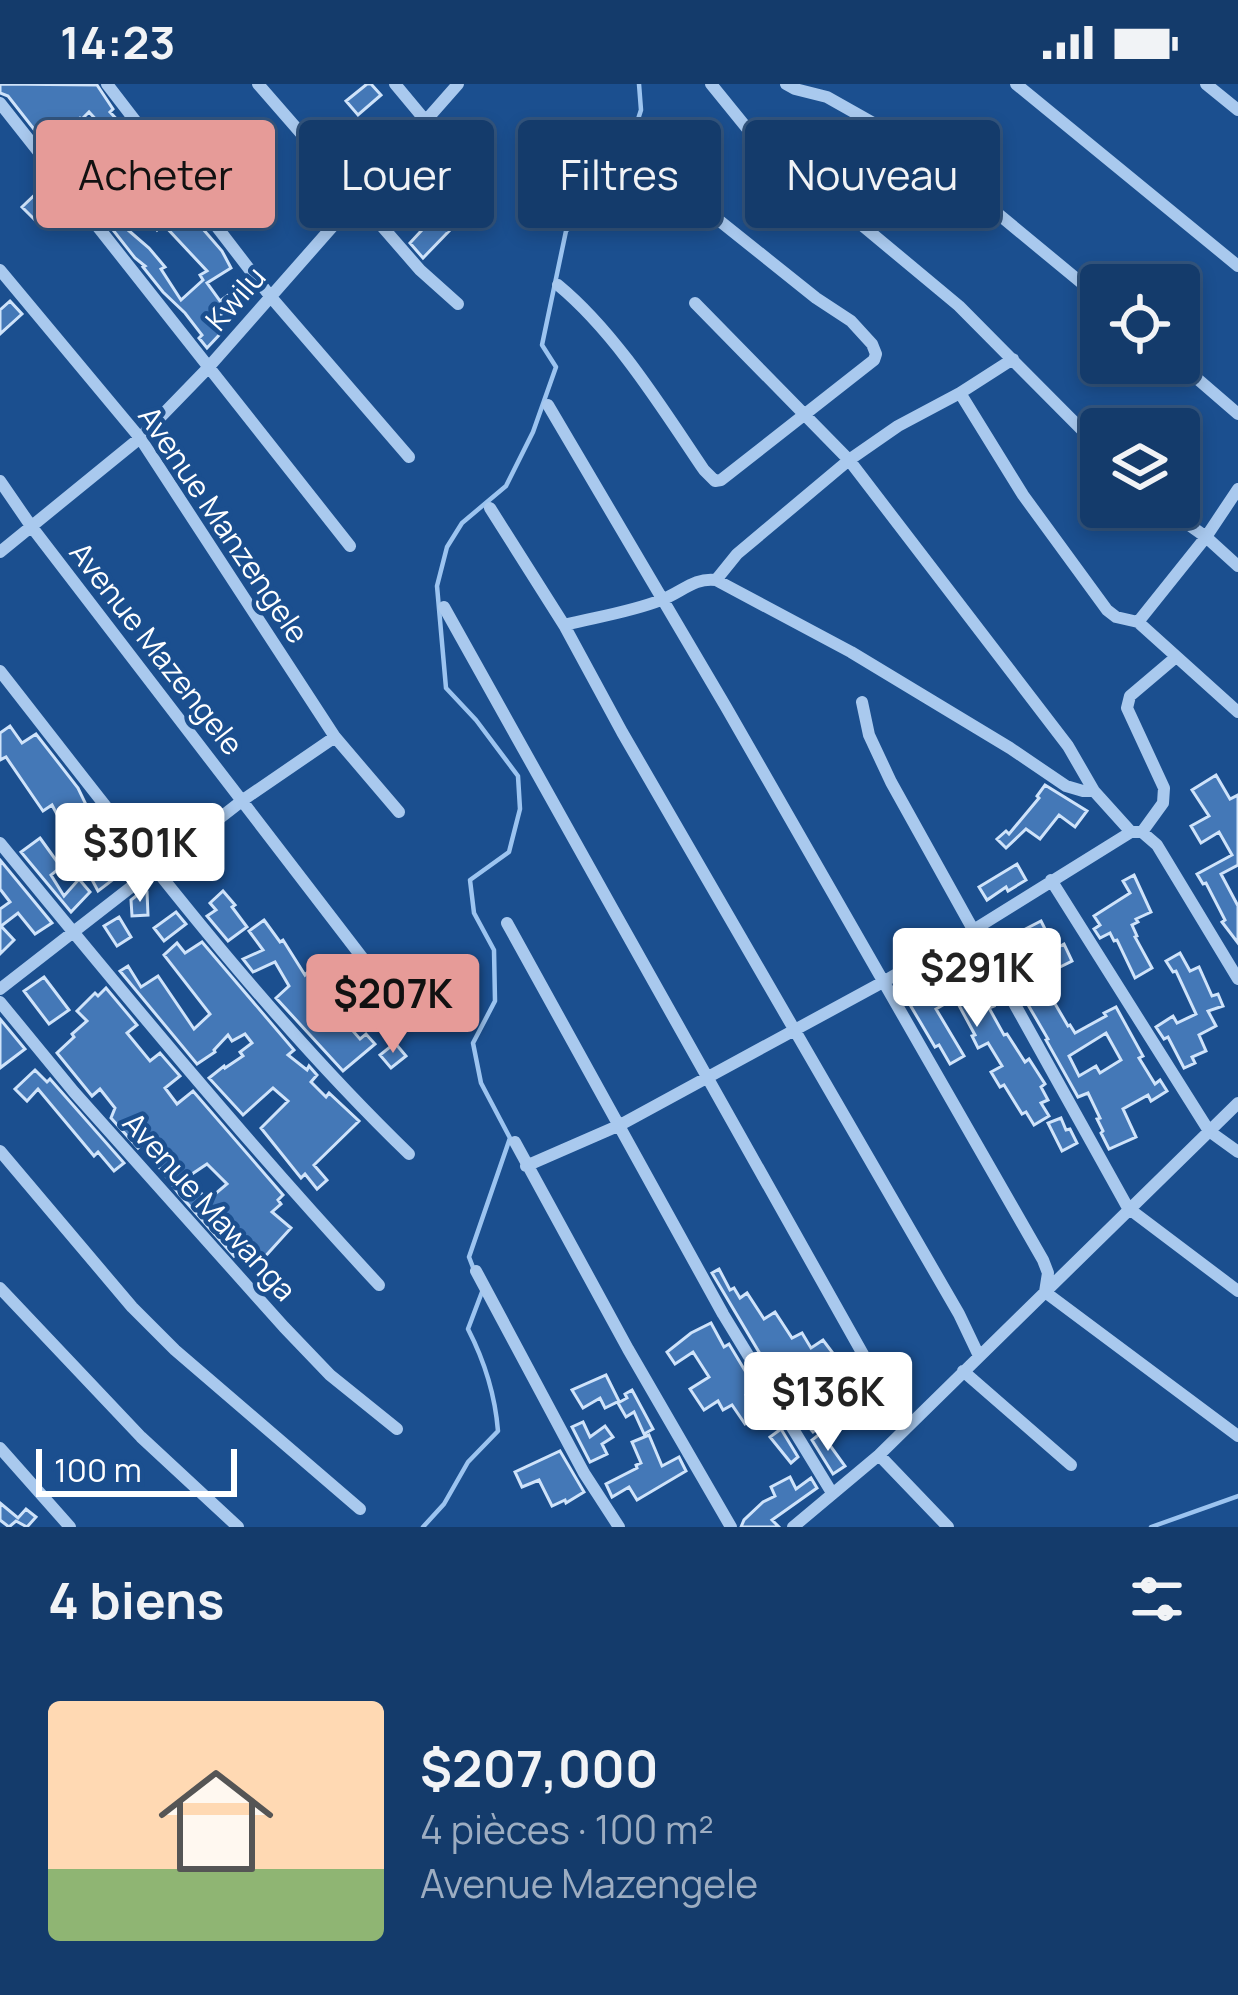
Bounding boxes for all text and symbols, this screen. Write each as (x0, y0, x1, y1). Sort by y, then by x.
text: 14:23 (60, 11, 175, 73)
chip: Acheter (36, 120, 275, 228)
chip: Louer (299, 120, 494, 228)
chip: Filtres (518, 120, 721, 228)
chip: Nouveau (745, 120, 1000, 228)
street label: Kwilu (196, 257, 274, 339)
map controls (1080, 264, 1200, 528)
button: locate (1080, 264, 1200, 384)
street label: Avenue Manzengele (130, 398, 319, 651)
button: layers (1080, 408, 1200, 528)
street label: Avenue Mazengele (61, 533, 253, 763)
pin: $301K (56, 803, 224, 905)
text: $301K (82, 815, 198, 869)
pin: $291K (893, 928, 1061, 1030)
text: $291K (920, 940, 1034, 994)
pin: $207K (309, 954, 477, 1056)
text: $207K (333, 966, 453, 1020)
street label: Avenue Mawanga (114, 1103, 306, 1309)
pin: $136K (744, 1352, 912, 1454)
text: $136K (771, 1364, 885, 1418)
scale bar (36, 1443, 237, 1496)
text: 100 m (54, 1447, 142, 1492)
text: 4 biens (48, 1565, 224, 1634)
icon: filters (1124, 1566, 1190, 1632)
text: $207,000 (420, 1733, 658, 1802)
icon: home (144, 1749, 288, 1893)
text: 4 pièces · 100 m² (420, 1802, 714, 1856)
text: Avenue Mazengele (420, 1856, 758, 1910)

